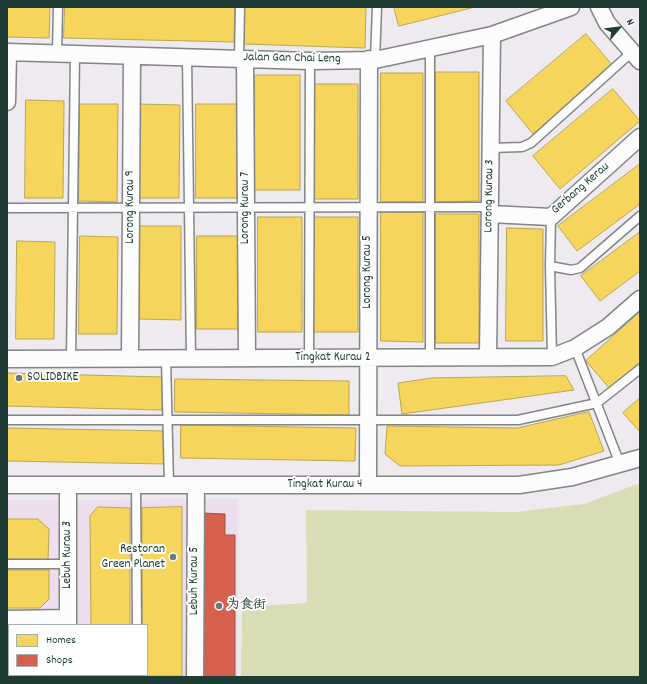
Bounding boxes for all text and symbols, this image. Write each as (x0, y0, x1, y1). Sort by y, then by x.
north arrow (599, 8, 639, 48)
text: N (621, 16, 638, 29)
street label: Jalan Gan Chai Leng (243, 50, 341, 68)
street label: Lorong Kurau 3 (482, 159, 498, 233)
street label: Gerbang Kerau (549, 160, 613, 218)
street label: Lorong Kurau 9 (123, 170, 139, 244)
street label: Lorong Kurau 7 (238, 172, 254, 244)
street label: Lorong Kurau 5 (360, 235, 376, 309)
street label: Tingkat Kurau 2 (295, 350, 371, 366)
place label: SOLIDBIKE (27, 370, 78, 386)
marker: SOLIDBIKE (14, 373, 24, 383)
street label: Tingkat Kurau 4 (288, 477, 362, 493)
street label: Lebuh Kurau 3 (60, 521, 76, 589)
place label: Restoran Green Planet (102, 542, 165, 573)
street label: Lebuh Kurau 5 (187, 547, 203, 615)
marker: Restoran Green Planet (168, 552, 178, 562)
place label: 为食街 (227, 598, 266, 614)
marker: 为食街 (214, 601, 224, 611)
legend (8, 624, 148, 676)
text: Homes (46, 632, 76, 649)
text: Shops (46, 652, 73, 669)

